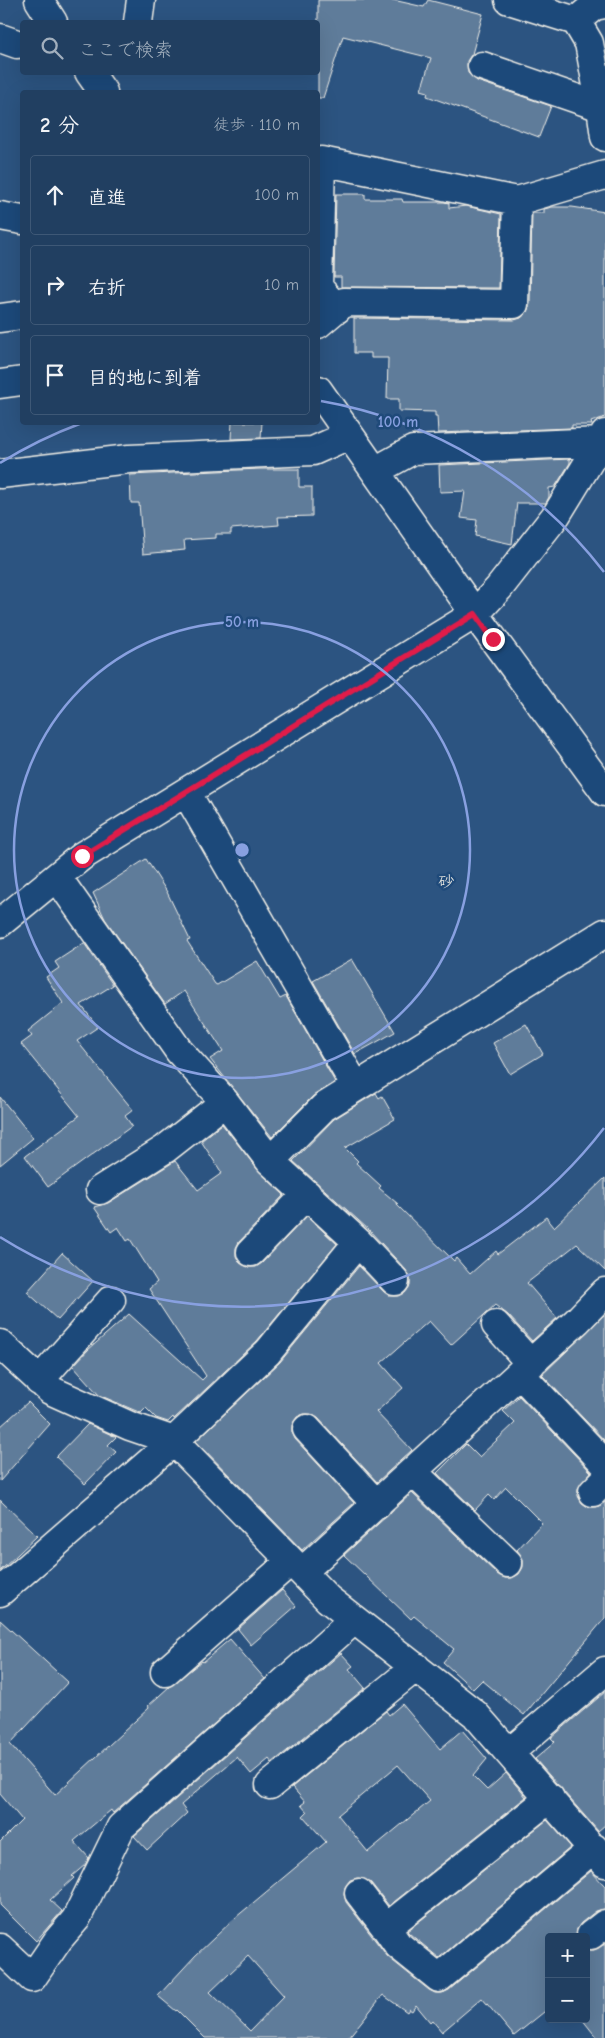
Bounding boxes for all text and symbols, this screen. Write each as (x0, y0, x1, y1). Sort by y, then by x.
search box (20, 20, 320, 75)
icon: search (38, 34, 66, 62)
text: ここで検索 (78, 39, 173, 61)
text: 2 分 (40, 113, 79, 137)
text: 徒歩 · 110 m (214, 116, 300, 134)
icon: ahead (41, 181, 69, 209)
text: 100 m (255, 186, 299, 204)
text: 直進 (88, 187, 126, 209)
icon: right (41, 271, 69, 299)
text: 10 m (264, 276, 299, 294)
text: 右折 (88, 277, 126, 299)
icon: arrive (41, 361, 69, 389)
text: 目的地に到着 (88, 367, 202, 389)
text: 100 m (378, 413, 418, 431)
text: 50 m (225, 613, 259, 631)
route end (482, 628, 505, 651)
centre of rings (233, 841, 251, 859)
route start (71, 845, 94, 868)
district label: 砂 (438, 873, 454, 891)
map controls (545, 1933, 590, 2023)
button: + (545, 1933, 590, 1978)
button: − (545, 1978, 590, 2023)

